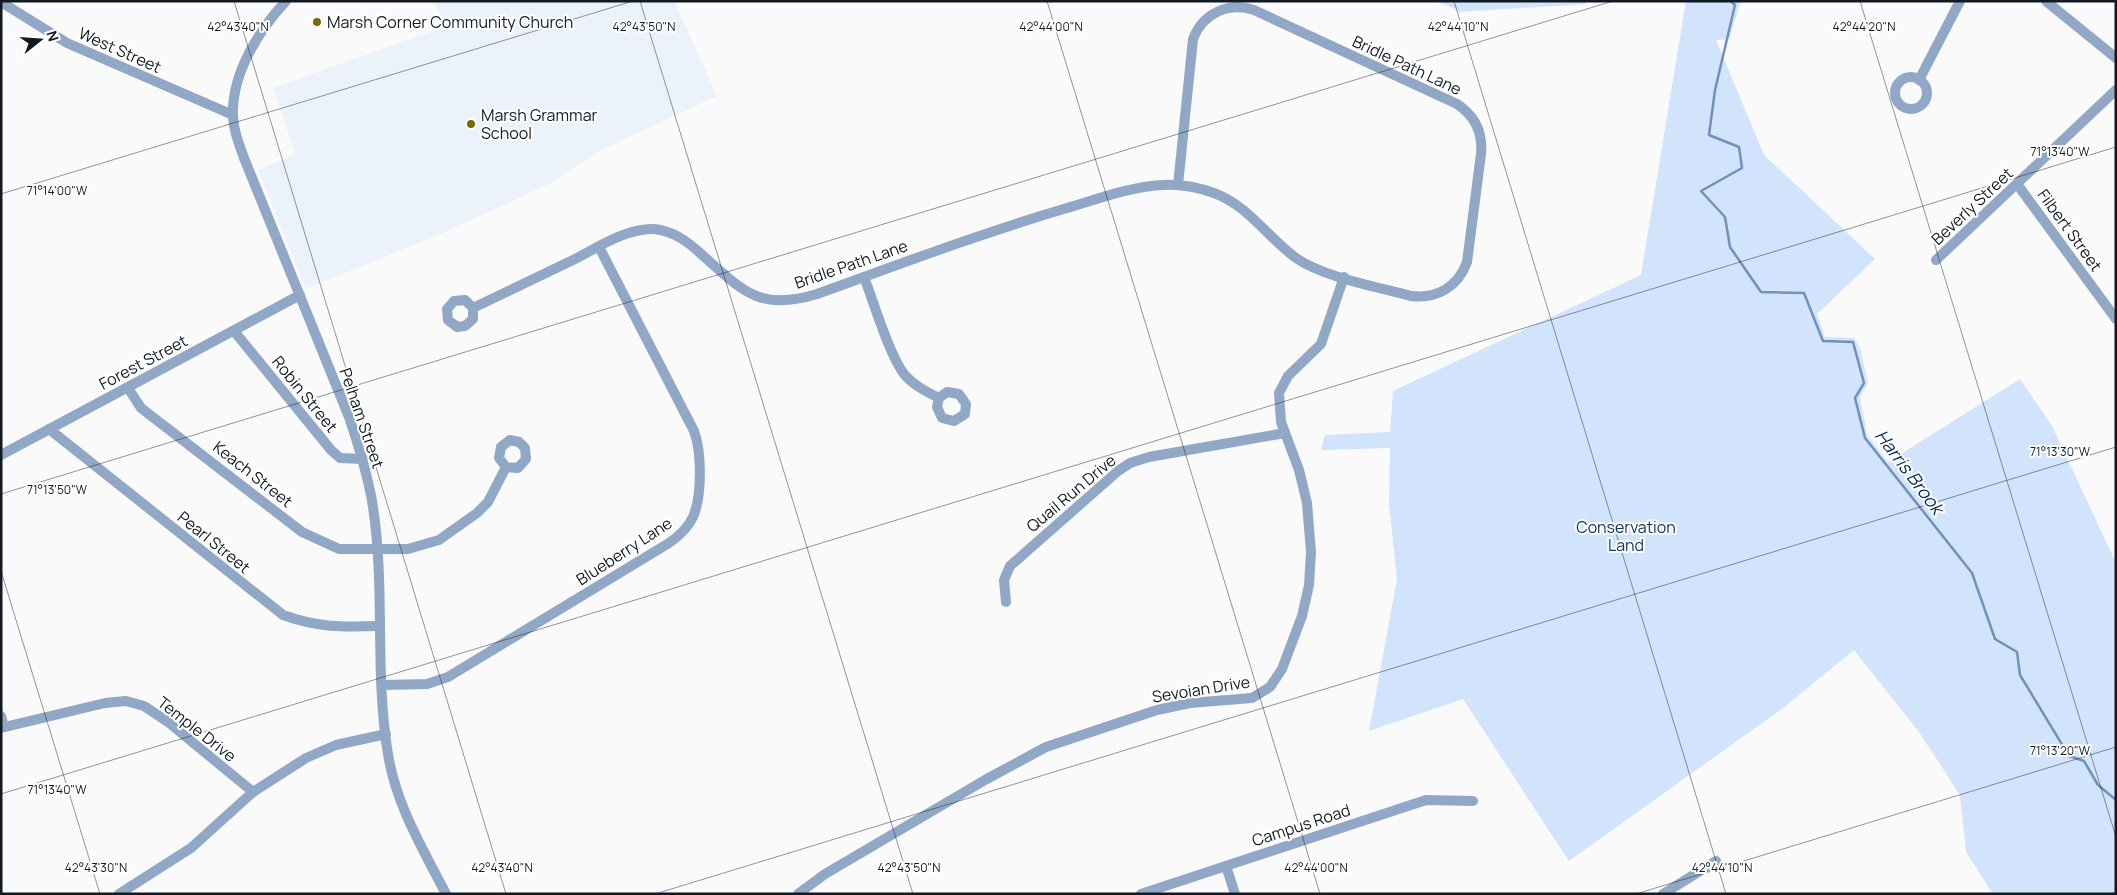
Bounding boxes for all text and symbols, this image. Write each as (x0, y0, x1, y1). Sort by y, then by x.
place label: Marsh Corner Community Church (327, 11, 573, 33)
north arrow (15, 15, 65, 65)
marker: Marsh Corner Community Church (311, 16, 323, 28)
text: 42°43'40"N (207, 18, 269, 35)
text: 42°43'50"N (613, 18, 675, 35)
text: 42°44'00"N (1019, 18, 1083, 35)
text: 42°44'10"N (1428, 18, 1488, 35)
text: 42°44'20"N (1833, 18, 1895, 35)
street label: West Street (75, 22, 165, 78)
text: N (42, 28, 63, 44)
street label: Bridle Path Lane (1349, 30, 1465, 100)
place label: Marsh Grammar School (481, 104, 598, 144)
marker: Marsh Grammar School (465, 118, 477, 130)
text: 71°13'40"W (2031, 143, 2090, 160)
street label: Beverly Street (1926, 162, 2018, 250)
text: 71°14'00"W (27, 182, 88, 199)
street label: Filbert Street (2033, 184, 2107, 276)
street label: Bridle Path Lane (792, 234, 910, 294)
street label: Forest Street (95, 329, 191, 395)
street label: Robin Street (267, 351, 343, 437)
street label: Pelham Street (335, 365, 389, 471)
water label: Harris Brook (1870, 424, 1951, 521)
street label: Keach Street (209, 436, 297, 512)
text: 71°13'30"W (2030, 443, 2091, 460)
street label: Quail Run Drive (1022, 449, 1120, 537)
text: 71°13'50"W (27, 481, 88, 498)
street label: Pearl Street (173, 506, 255, 578)
street label: Blueberry Lane (572, 512, 676, 590)
park label: Conservation Land (1576, 516, 1676, 556)
street label: Sevoian Drive (1150, 670, 1252, 708)
street label: Temple Drive (153, 691, 241, 767)
text: 71°13'20"W (2030, 742, 2091, 759)
text: 71°13'40"W (28, 781, 87, 798)
street label: Campus Road (1249, 799, 1353, 851)
text: 42°43'30"N (65, 859, 127, 876)
text: 42°43'40"N (471, 859, 533, 876)
text: 42°43'50"N (878, 859, 940, 876)
text: 42°44'00"N (1284, 859, 1348, 876)
text: 42°44'10"N (1692, 859, 1752, 876)

